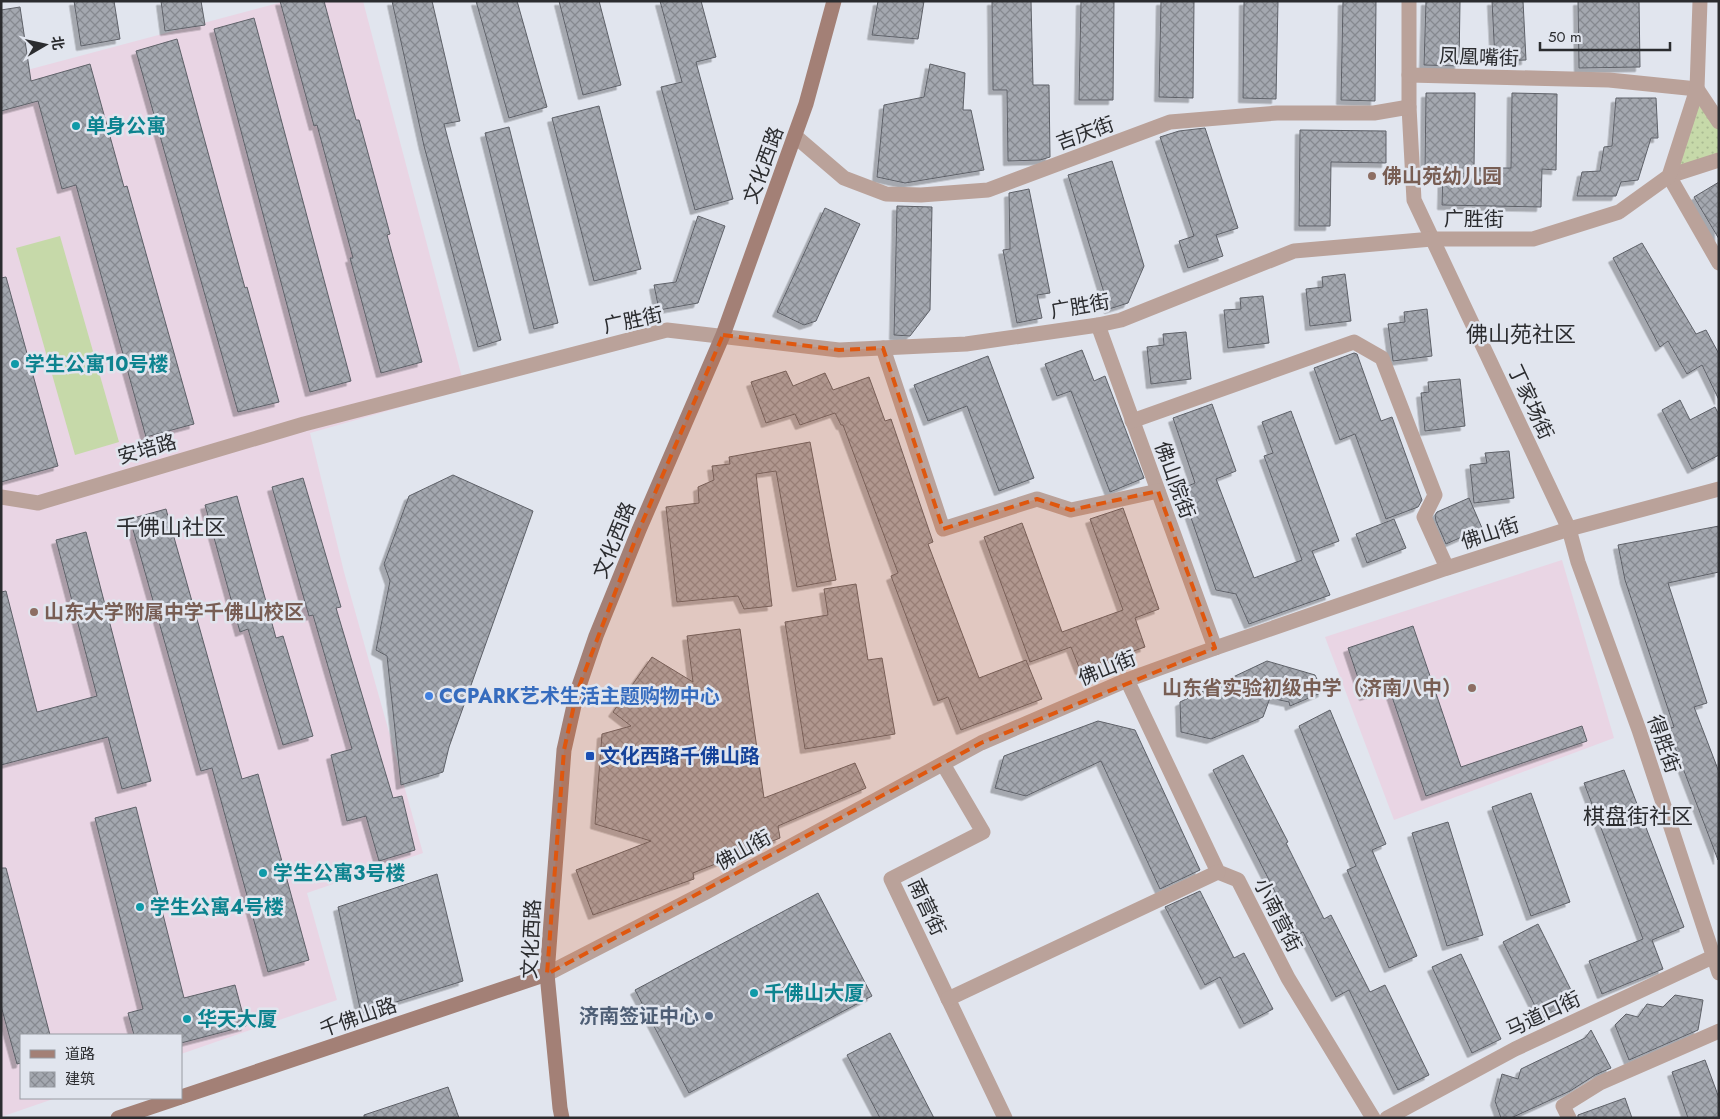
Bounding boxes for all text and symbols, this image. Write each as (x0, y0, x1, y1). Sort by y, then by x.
north arrow (20, 20, 70, 70)
scale bar (1540, 20, 1670, 52)
text: 50 m (1548, 26, 1582, 48)
text: 北 (47, 34, 69, 51)
street label: 凤凰嘴街 (1439, 42, 1519, 73)
street label: 吉庆街 (1052, 110, 1118, 157)
place label: 单身公寓 (86, 112, 166, 141)
marker: 单身公寓 (70, 120, 82, 132)
street label: 文化西路 (736, 123, 791, 208)
place label: 佛山苑幼儿园 (1382, 162, 1502, 191)
marker: 佛山苑幼儿园 (1366, 170, 1378, 182)
street label: 广胜街 (1444, 205, 1504, 234)
street label: 广胜街 (1048, 287, 1112, 326)
street label: 广胜街 (601, 300, 665, 341)
district label: 佛山苑社区 (1466, 318, 1576, 350)
place label: 学生公寓10号楼 (25, 350, 168, 379)
marker: 学生公寓10号楼 (9, 358, 21, 370)
street label: 丁家场街 (1501, 360, 1561, 445)
street label: 安培路 (114, 427, 180, 472)
street label: 佛山院街 (1147, 438, 1202, 523)
street label: 文化西路 (586, 498, 643, 583)
street label: 佛山街 (1457, 510, 1523, 557)
district label: 千佛山社区 (116, 511, 226, 543)
place label: 山东大学附属中学千佛山校区 (44, 598, 304, 627)
marker: 山东大学附属中学千佛山校区 (28, 606, 40, 618)
street label: 佛山街 (1074, 644, 1140, 693)
place label: 山东省实验初级中学（济南八中） (1162, 674, 1462, 703)
place label: CCPARK艺术生活主题购物中心 (439, 682, 720, 711)
marker: 山东省实验初级中学（济南八中） (1466, 682, 1478, 694)
marker: CCPARK艺术生活主题购物中心 (423, 690, 435, 702)
street label: 得胜街 (1640, 711, 1687, 777)
place label: 文化西路千佛山路 (600, 742, 760, 771)
marker: 文化西路千佛山路 (584, 750, 596, 762)
district label: 棋盘街社区 (1583, 800, 1693, 832)
street label: 佛山街 (710, 823, 777, 878)
place label: 学生公寓3号楼 (273, 859, 405, 888)
marker: 学生公寓3号楼 (257, 867, 269, 879)
street label: 小南营街 (1246, 873, 1309, 957)
street label: 南营街 (901, 874, 952, 941)
place label: 学生公寓4号楼 (150, 893, 284, 922)
street label: 文化西路 (515, 898, 548, 980)
marker: 学生公寓4号楼 (134, 901, 146, 913)
place label: 千佛山大厦 (764, 979, 864, 1008)
street label: 马道口街 (1501, 984, 1586, 1044)
marker: 千佛山大厦 (748, 987, 760, 999)
street label: 千佛山路 (316, 991, 401, 1044)
place label: 济南签证中心 (579, 1002, 699, 1031)
place label: 华天大厦 (197, 1005, 277, 1034)
marker: 济南签证中心 (703, 1010, 715, 1022)
marker: 华天大厦 (181, 1013, 193, 1025)
legend (20, 1034, 182, 1099)
text: 道路 (65, 1043, 95, 1065)
text: 建筑 (65, 1068, 95, 1090)

